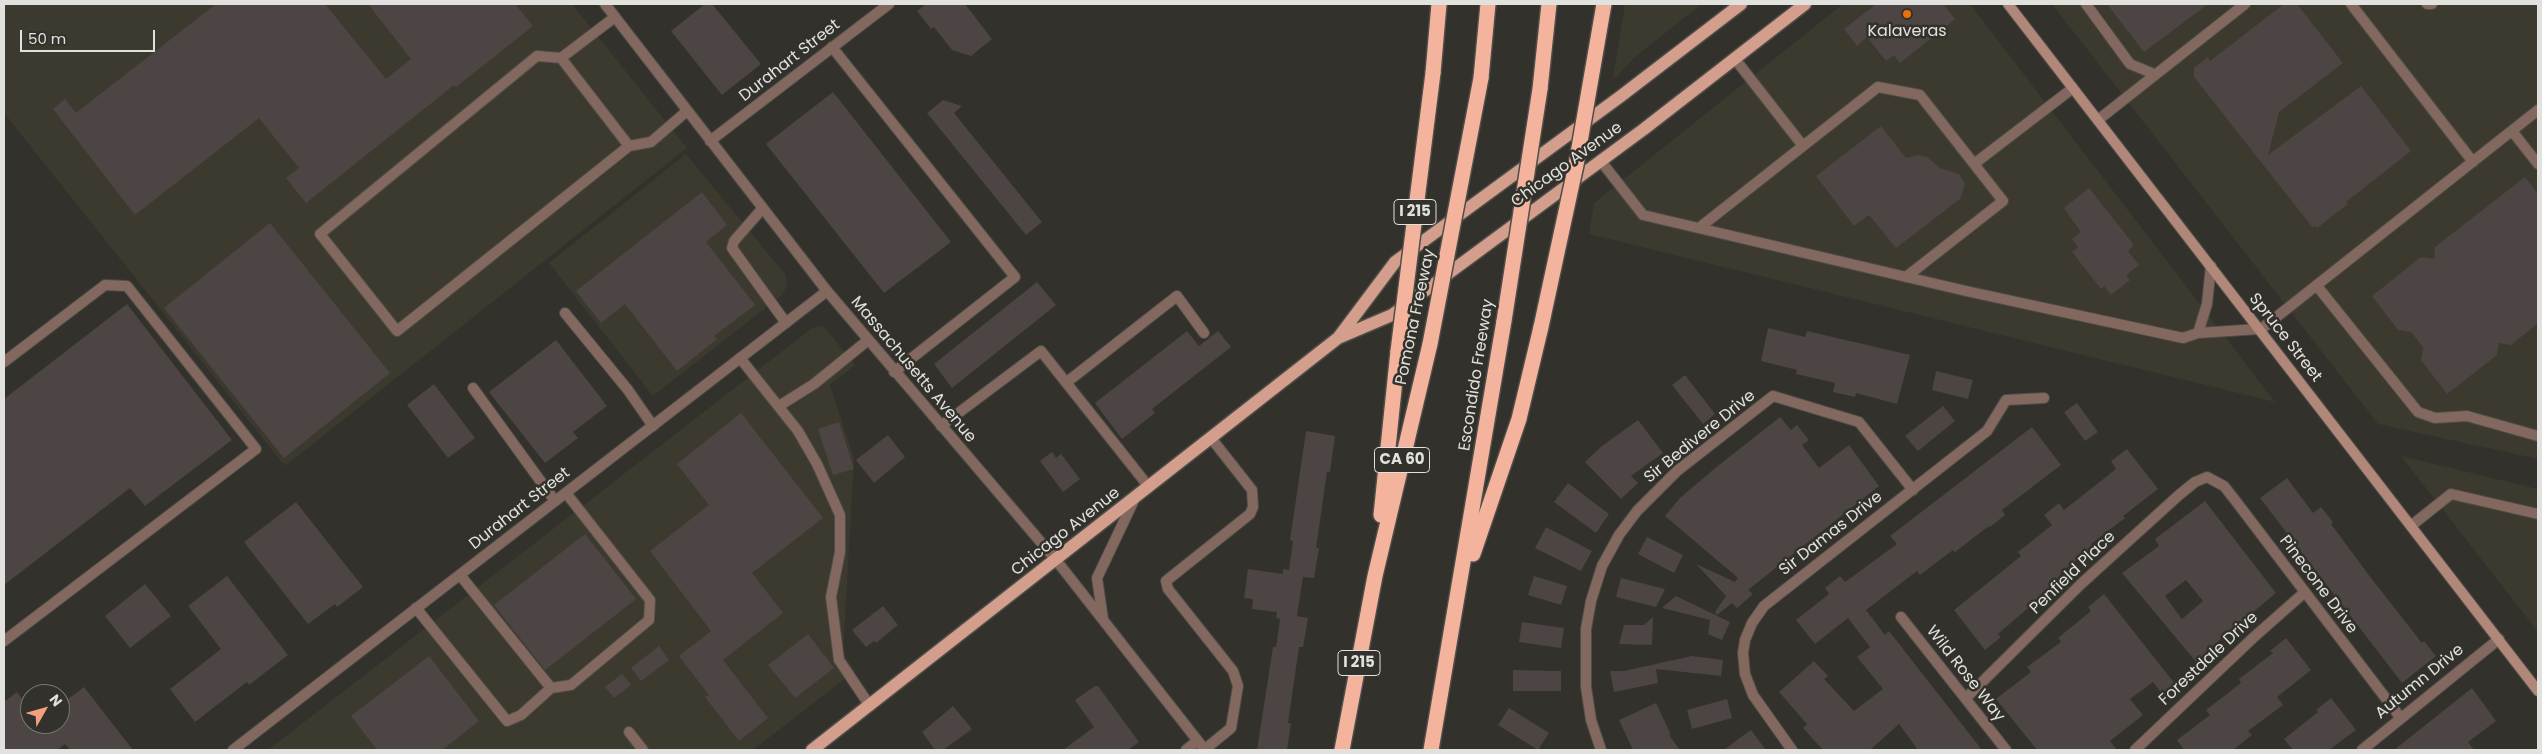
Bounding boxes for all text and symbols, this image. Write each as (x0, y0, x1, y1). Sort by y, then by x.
marker: Kalaveras (1901, 8, 1913, 20)
street label: Durahart Street (736, 16, 844, 106)
scale bar (22, 20, 158, 52)
place label: Kalaveras (1867, 22, 1947, 42)
text: 50 m (28, 28, 66, 49)
street label: Chicago Avenue (1508, 118, 1626, 212)
road number: I 215 (1394, 200, 1436, 224)
street label: Pomona Freeway (1392, 247, 1440, 387)
street label: Spruce Street (2244, 290, 2326, 386)
street label: Massachusetts Avenue (846, 293, 980, 447)
street label: Escondido Freeway (1456, 298, 1498, 452)
street label: Sir Bedivere Drive (1641, 386, 1759, 488)
road number: CA 60 (1374, 448, 1430, 472)
street label: Durahart Street (466, 464, 574, 554)
street label: Chicago Avenue (1008, 484, 1124, 580)
street label: Sir Damas Drive (1776, 488, 1886, 580)
street label: Penfield Place (2026, 527, 2120, 619)
street label: Pinecone Drive (2275, 532, 2361, 638)
street label: Forestdale Drive (2156, 608, 2262, 710)
street label: Wild Rose Way (1922, 622, 2008, 726)
street label: Autumn Drive (2372, 640, 2468, 724)
road number: I 215 (1338, 650, 1380, 676)
north arrow (20, 684, 70, 734)
text: N (45, 690, 67, 711)

